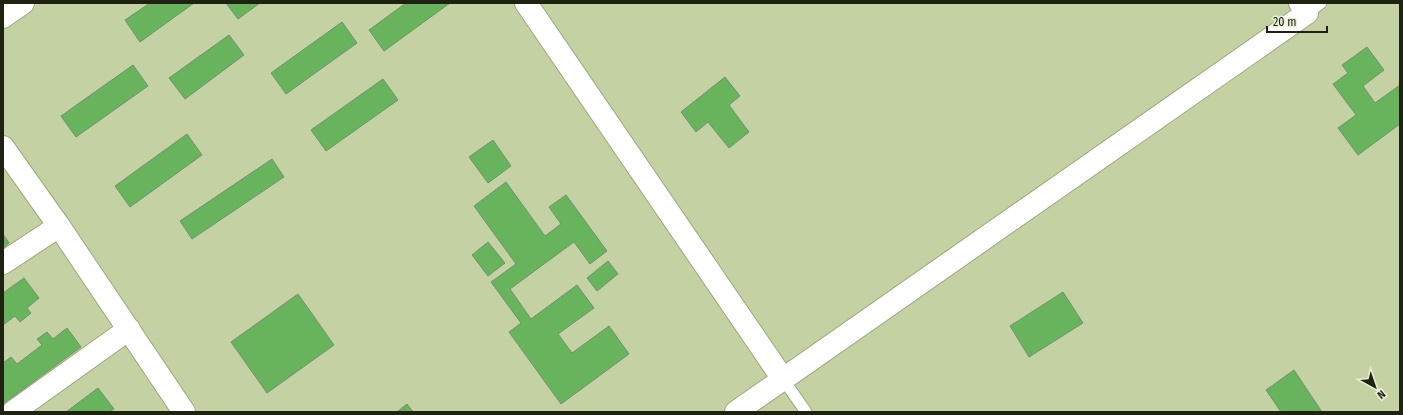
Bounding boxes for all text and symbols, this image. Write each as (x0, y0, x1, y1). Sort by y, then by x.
scale bar (1267, 8, 1327, 34)
text: 20 m (1273, 15, 1297, 29)
north arrow (1355, 367, 1395, 407)
text: N (1374, 387, 1388, 401)

